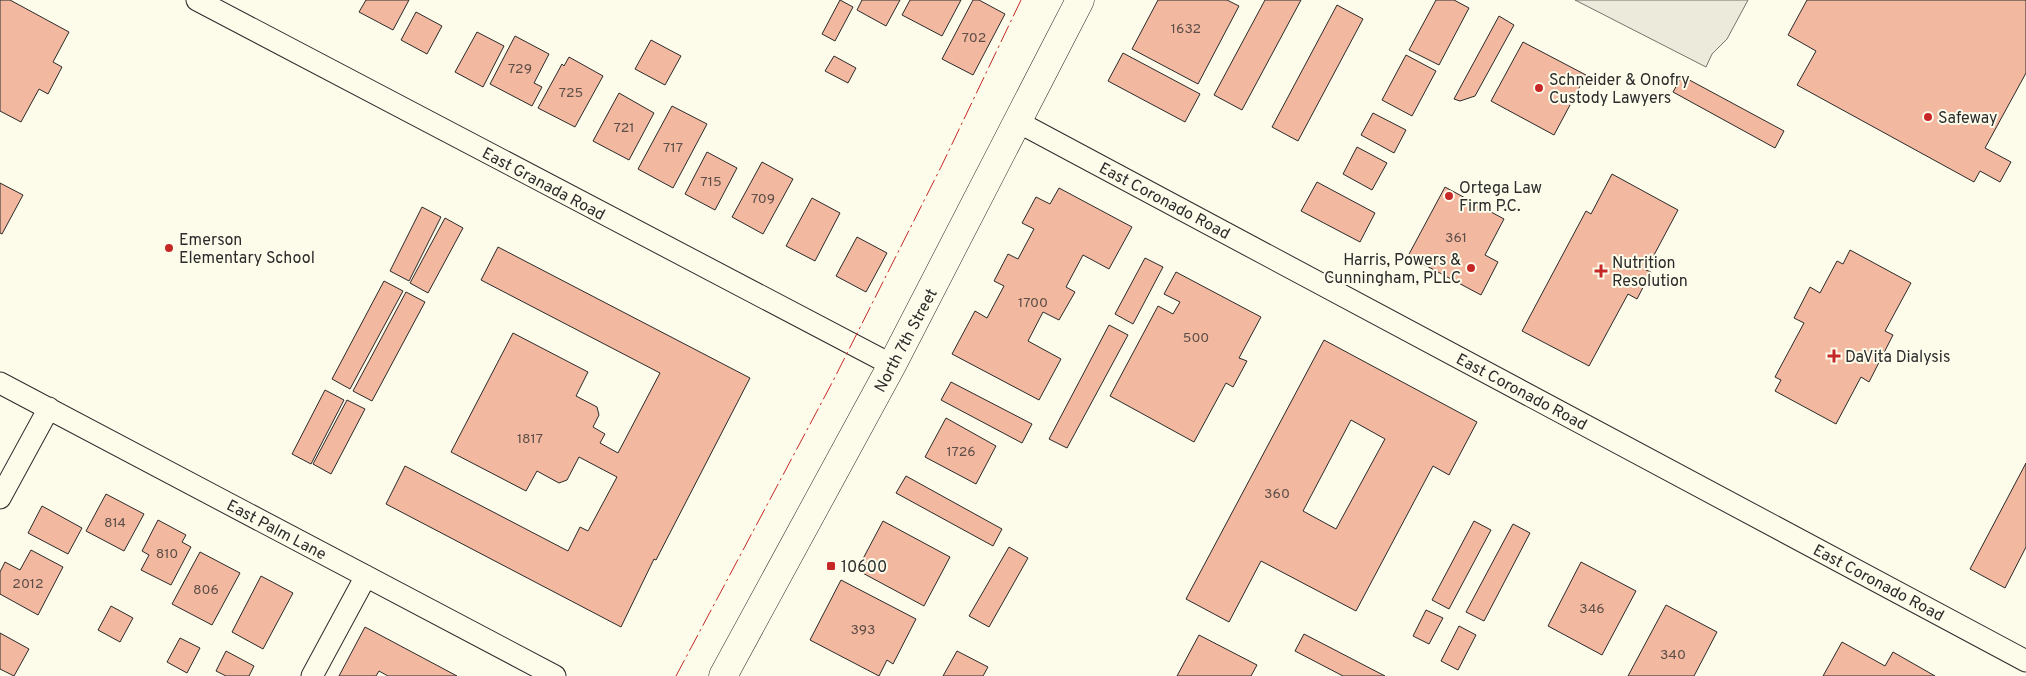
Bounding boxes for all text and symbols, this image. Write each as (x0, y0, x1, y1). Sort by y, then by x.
house number: 1632 (1171, 21, 1201, 38)
house number: 702 (962, 30, 986, 47)
house number: 729 (508, 61, 532, 78)
place label: Schneider & Onofry Custody Lawyers (1549, 71, 1690, 109)
marker: Schneider & Onofry Custody Lawyers (1533, 82, 1545, 94)
house number: 725 (559, 85, 583, 102)
place label: Safeway (1938, 109, 1998, 129)
marker: Safeway (1922, 111, 1934, 123)
house number: 721 (614, 120, 634, 137)
house number: 717 (663, 140, 683, 157)
street label: East Granada Road (478, 144, 608, 226)
street label: East Coronado Road (1095, 159, 1233, 245)
house number: 715 (700, 174, 722, 191)
place label: Ortega Law Firm P.C. (1459, 179, 1542, 217)
marker: Ortega Law Firm P.C. (1443, 190, 1455, 202)
house number: 709 (751, 191, 775, 208)
house number: 361 (1445, 230, 1467, 247)
place label: Emerson Elementary School (179, 231, 315, 269)
marker: Emerson Elementary School (163, 242, 175, 254)
place label: Harris, Powers & Cunningham, PLLC (1324, 251, 1461, 289)
place label: Nutrition Resolution (1612, 254, 1688, 292)
marker: Harris, Powers & Cunningham, PLLC (1465, 262, 1477, 274)
marker: Nutrition Resolution (1594, 264, 1608, 278)
street label: North 7th Street (871, 285, 943, 396)
house number: 1700 (1018, 295, 1048, 312)
house number: 500 (1183, 330, 1209, 347)
place label: DaVita Dialysis (1845, 348, 1950, 368)
marker: DaVita Dialysis (1827, 349, 1841, 363)
street label: East Coronado Road (1452, 350, 1590, 436)
house number: 1817 (517, 431, 543, 448)
house number: 1726 (946, 444, 976, 461)
house number: 360 (1264, 486, 1290, 503)
street label: East Palm Lane (223, 496, 329, 565)
house number: 814 (104, 515, 126, 532)
street label: East Coronado Road (1809, 541, 1947, 627)
house number: 810 (156, 546, 178, 563)
place label: 10600 (841, 558, 887, 578)
marker: 10600 (825, 560, 837, 572)
house number: 2012 (12, 576, 44, 593)
house number: 806 (193, 582, 219, 599)
house number: 346 (1579, 601, 1605, 618)
house number: 393 (851, 622, 875, 639)
house number: 340 (1660, 647, 1686, 664)

